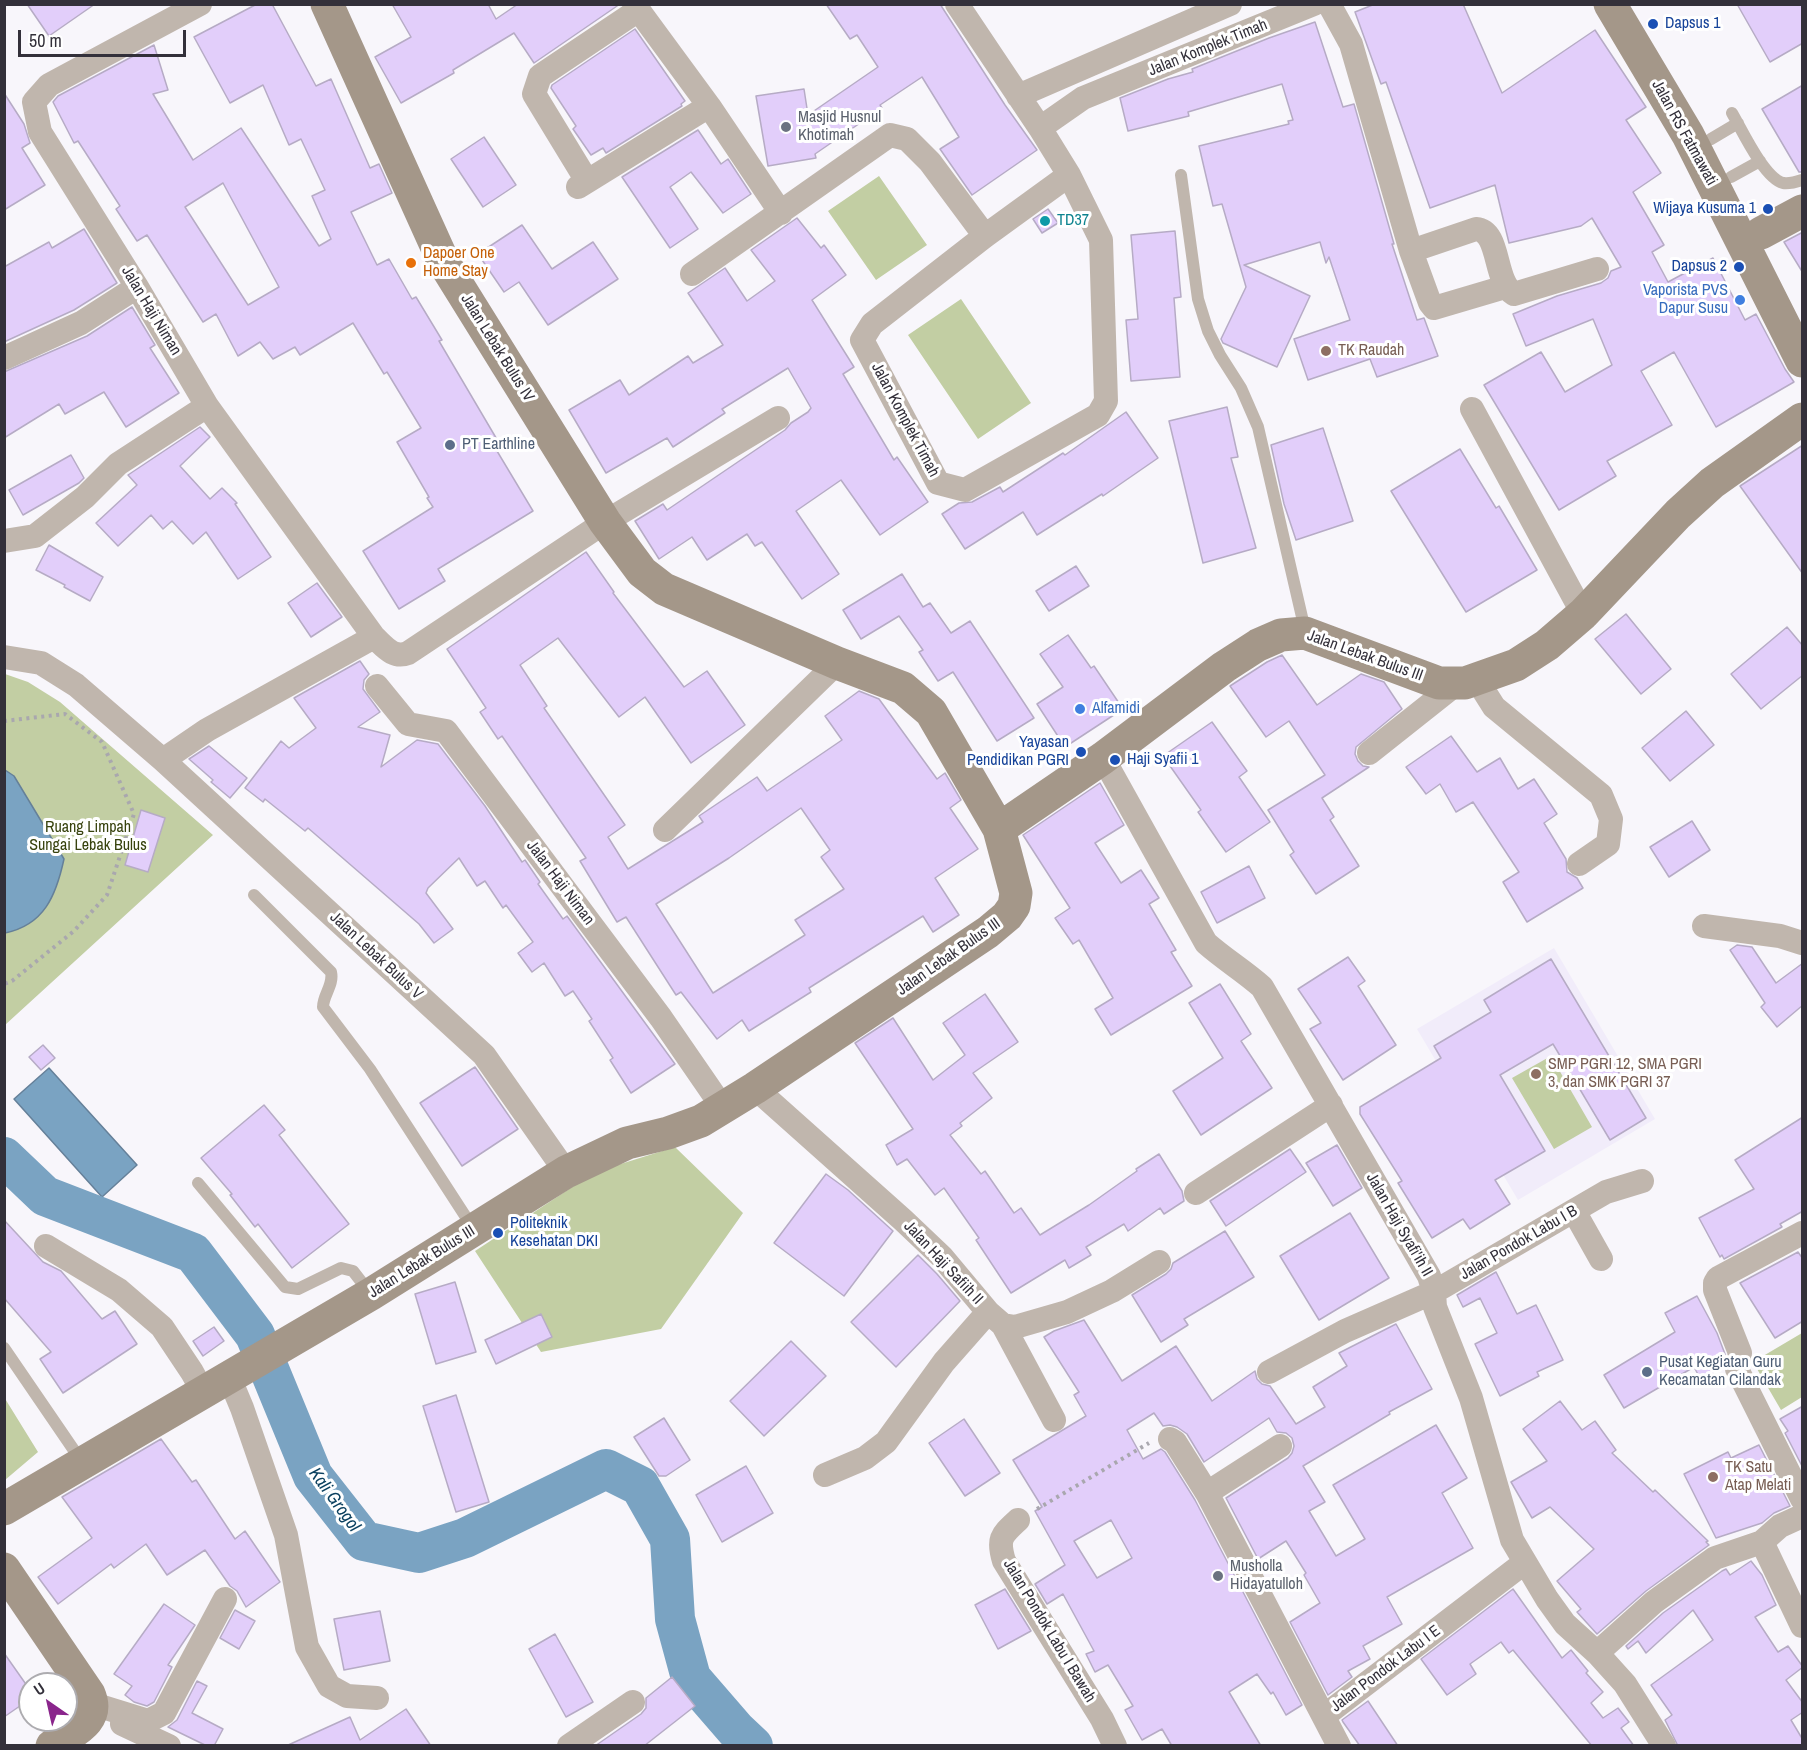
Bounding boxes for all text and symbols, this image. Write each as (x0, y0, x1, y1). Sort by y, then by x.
place label: Dapsus 1 (1665, 14, 1720, 34)
street label: Jalan Komplek Timah (1146, 15, 1270, 81)
marker: Dapsus 1 (1646, 17, 1660, 31)
scale bar (21, 18, 189, 56)
text: 50 m (29, 28, 62, 53)
street label: Jalan RS Fatmawati (1647, 77, 1721, 189)
place label: Masjid Husnul Khotimah (798, 108, 881, 146)
marker: Masjid Husnul Khotimah (779, 120, 793, 134)
place label: Wijaya Kusuma 1 (1653, 199, 1756, 219)
marker: Wijaya Kusuma 1 (1761, 202, 1775, 216)
place label: TD37 (1057, 211, 1089, 231)
marker: TD37 (1038, 214, 1052, 228)
place label: Dapoer One Home Stay (423, 244, 494, 282)
marker: Dapoer One Home Stay (404, 256, 418, 270)
place label: Dapsus 2 (1672, 257, 1727, 277)
marker: Dapsus 2 (1732, 260, 1746, 274)
street label: Jalan Haji Niman (117, 263, 185, 359)
place label: Vaporista PVS Dapur Susu (1643, 281, 1728, 319)
street label: Jalan Lebak Bulus IV (456, 291, 538, 405)
marker: Vaporista PVS Dapur Susu (1733, 293, 1747, 307)
place label: TK Raudah (1338, 341, 1404, 361)
marker: TK Raudah (1319, 344, 1333, 358)
street label: Jalan Komplek Timah (867, 360, 943, 480)
place label: PT Earthline (462, 435, 535, 455)
marker: PT Earthline (443, 438, 457, 452)
street label: Jalan Lebak Bulus III (1304, 626, 1426, 686)
place label: Alfamidi (1092, 699, 1140, 719)
marker: Alfamidi (1073, 702, 1087, 716)
place label: Yayasan Pendidikan PGRI (967, 733, 1069, 771)
marker: Yayasan Pendidikan PGRI (1074, 745, 1088, 759)
place label: Haji Syafii 1 (1127, 750, 1198, 770)
marker: Haji Syafii 1 (1108, 753, 1122, 767)
park label: Ruang Limpah Sungai Lebak Bulus (29, 818, 147, 856)
street label: Jalan Haji Niman (522, 837, 598, 929)
street label: Jalan Lebak Bulus V (326, 908, 426, 1004)
street label: Jalan Lebak Bulus III (894, 914, 1004, 1000)
place label: SMP PGRI 12, SMA PGRI 3, dan SMK PGRI 37 (1548, 1055, 1702, 1093)
marker: SMP PGRI 12, SMA PGRI 3, dan SMK PGRI 37 (1529, 1067, 1543, 1081)
street label: Jalan Haji Syafi'ih II (1362, 1170, 1436, 1280)
street label: Jalan Pondok Labu I B (1457, 1202, 1581, 1284)
place label: Politeknik Kesehatan DKI (510, 1214, 598, 1252)
street label: Jalan Haji Safiih II (899, 1217, 987, 1309)
street label: Jalan Lebak Bulus III (365, 1222, 479, 1302)
marker: Politeknik Kesehatan DKI (491, 1226, 505, 1240)
place label: Pusat Kegiatan Guru Kecamatan Cilandak (1659, 1353, 1782, 1391)
marker: Pusat Kegiatan Guru Kecamatan Cilandak (1640, 1365, 1654, 1379)
place label: TK Satu Atap Melati (1725, 1458, 1791, 1496)
water label: Kali Grogol (304, 1464, 364, 1536)
marker: TK Satu Atap Melati (1706, 1470, 1720, 1484)
street label: Jalan Pondok Labu I Bawah (999, 1556, 1099, 1706)
place label: Musholla Hidayatulloh (1230, 1557, 1303, 1595)
marker: Musholla Hidayatulloh (1211, 1569, 1225, 1583)
street label: Jalan Pondok Labu I E (1327, 1622, 1445, 1716)
north arrow (18, 1672, 78, 1732)
text: U (29, 1677, 49, 1701)

